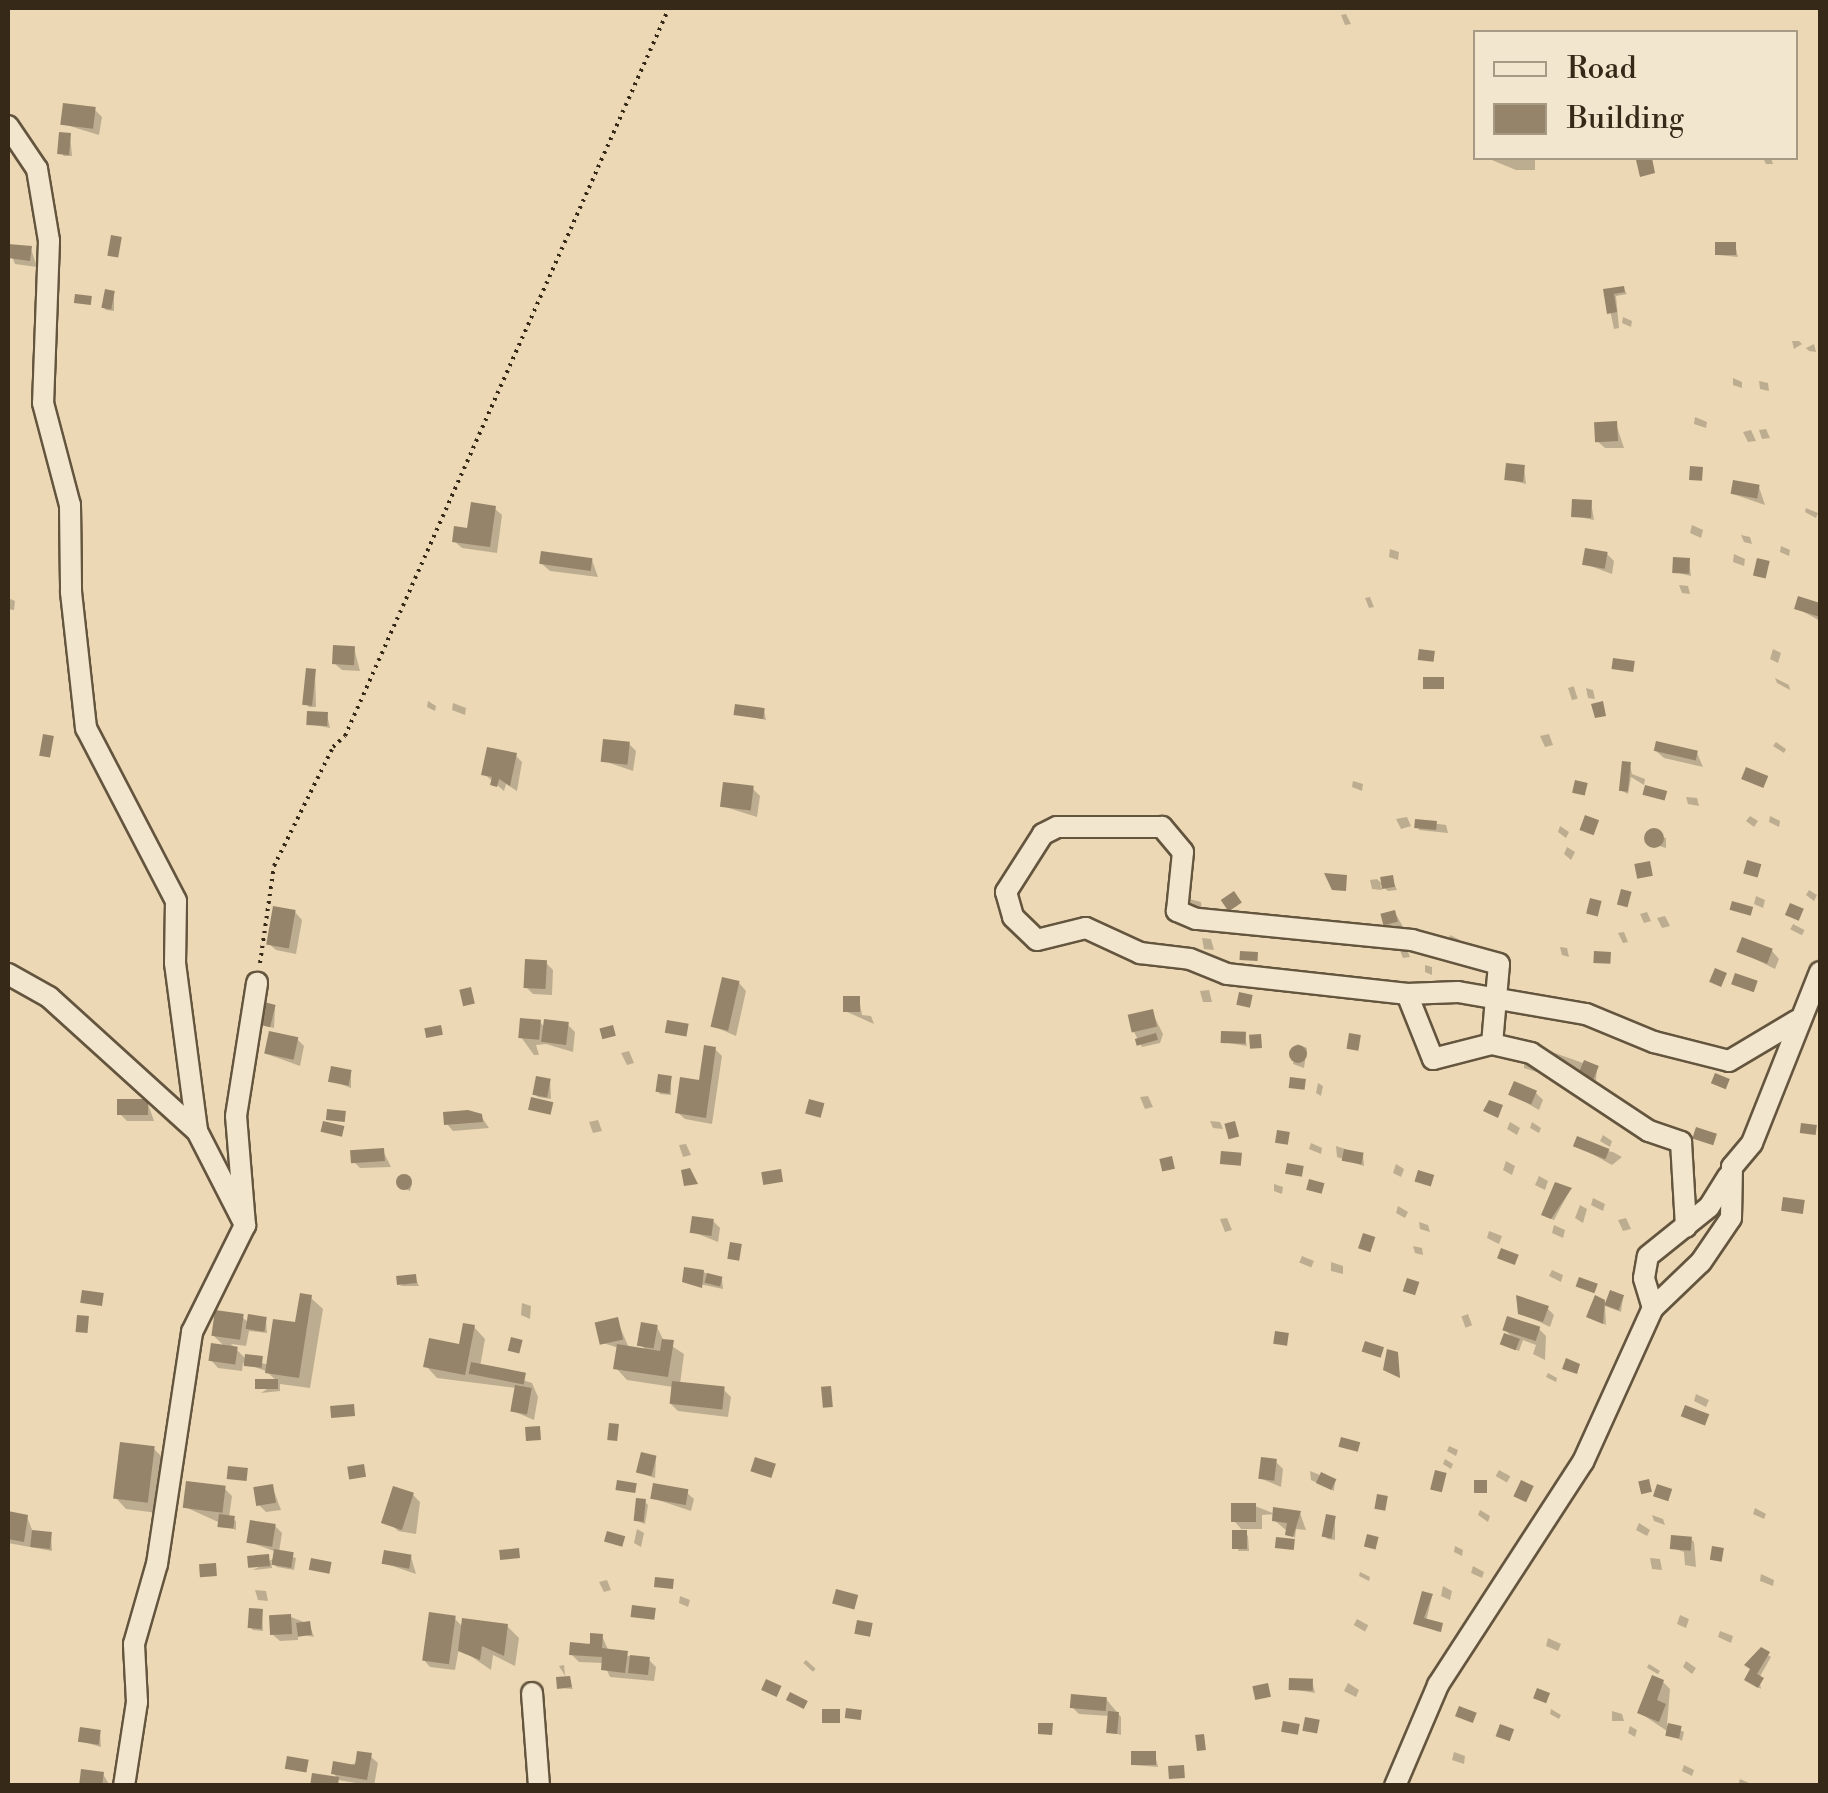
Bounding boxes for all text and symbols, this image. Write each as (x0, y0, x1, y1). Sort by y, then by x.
legend (1473, 30, 1798, 160)
text: Road (1567, 50, 1637, 88)
text: Building (1567, 100, 1684, 138)

